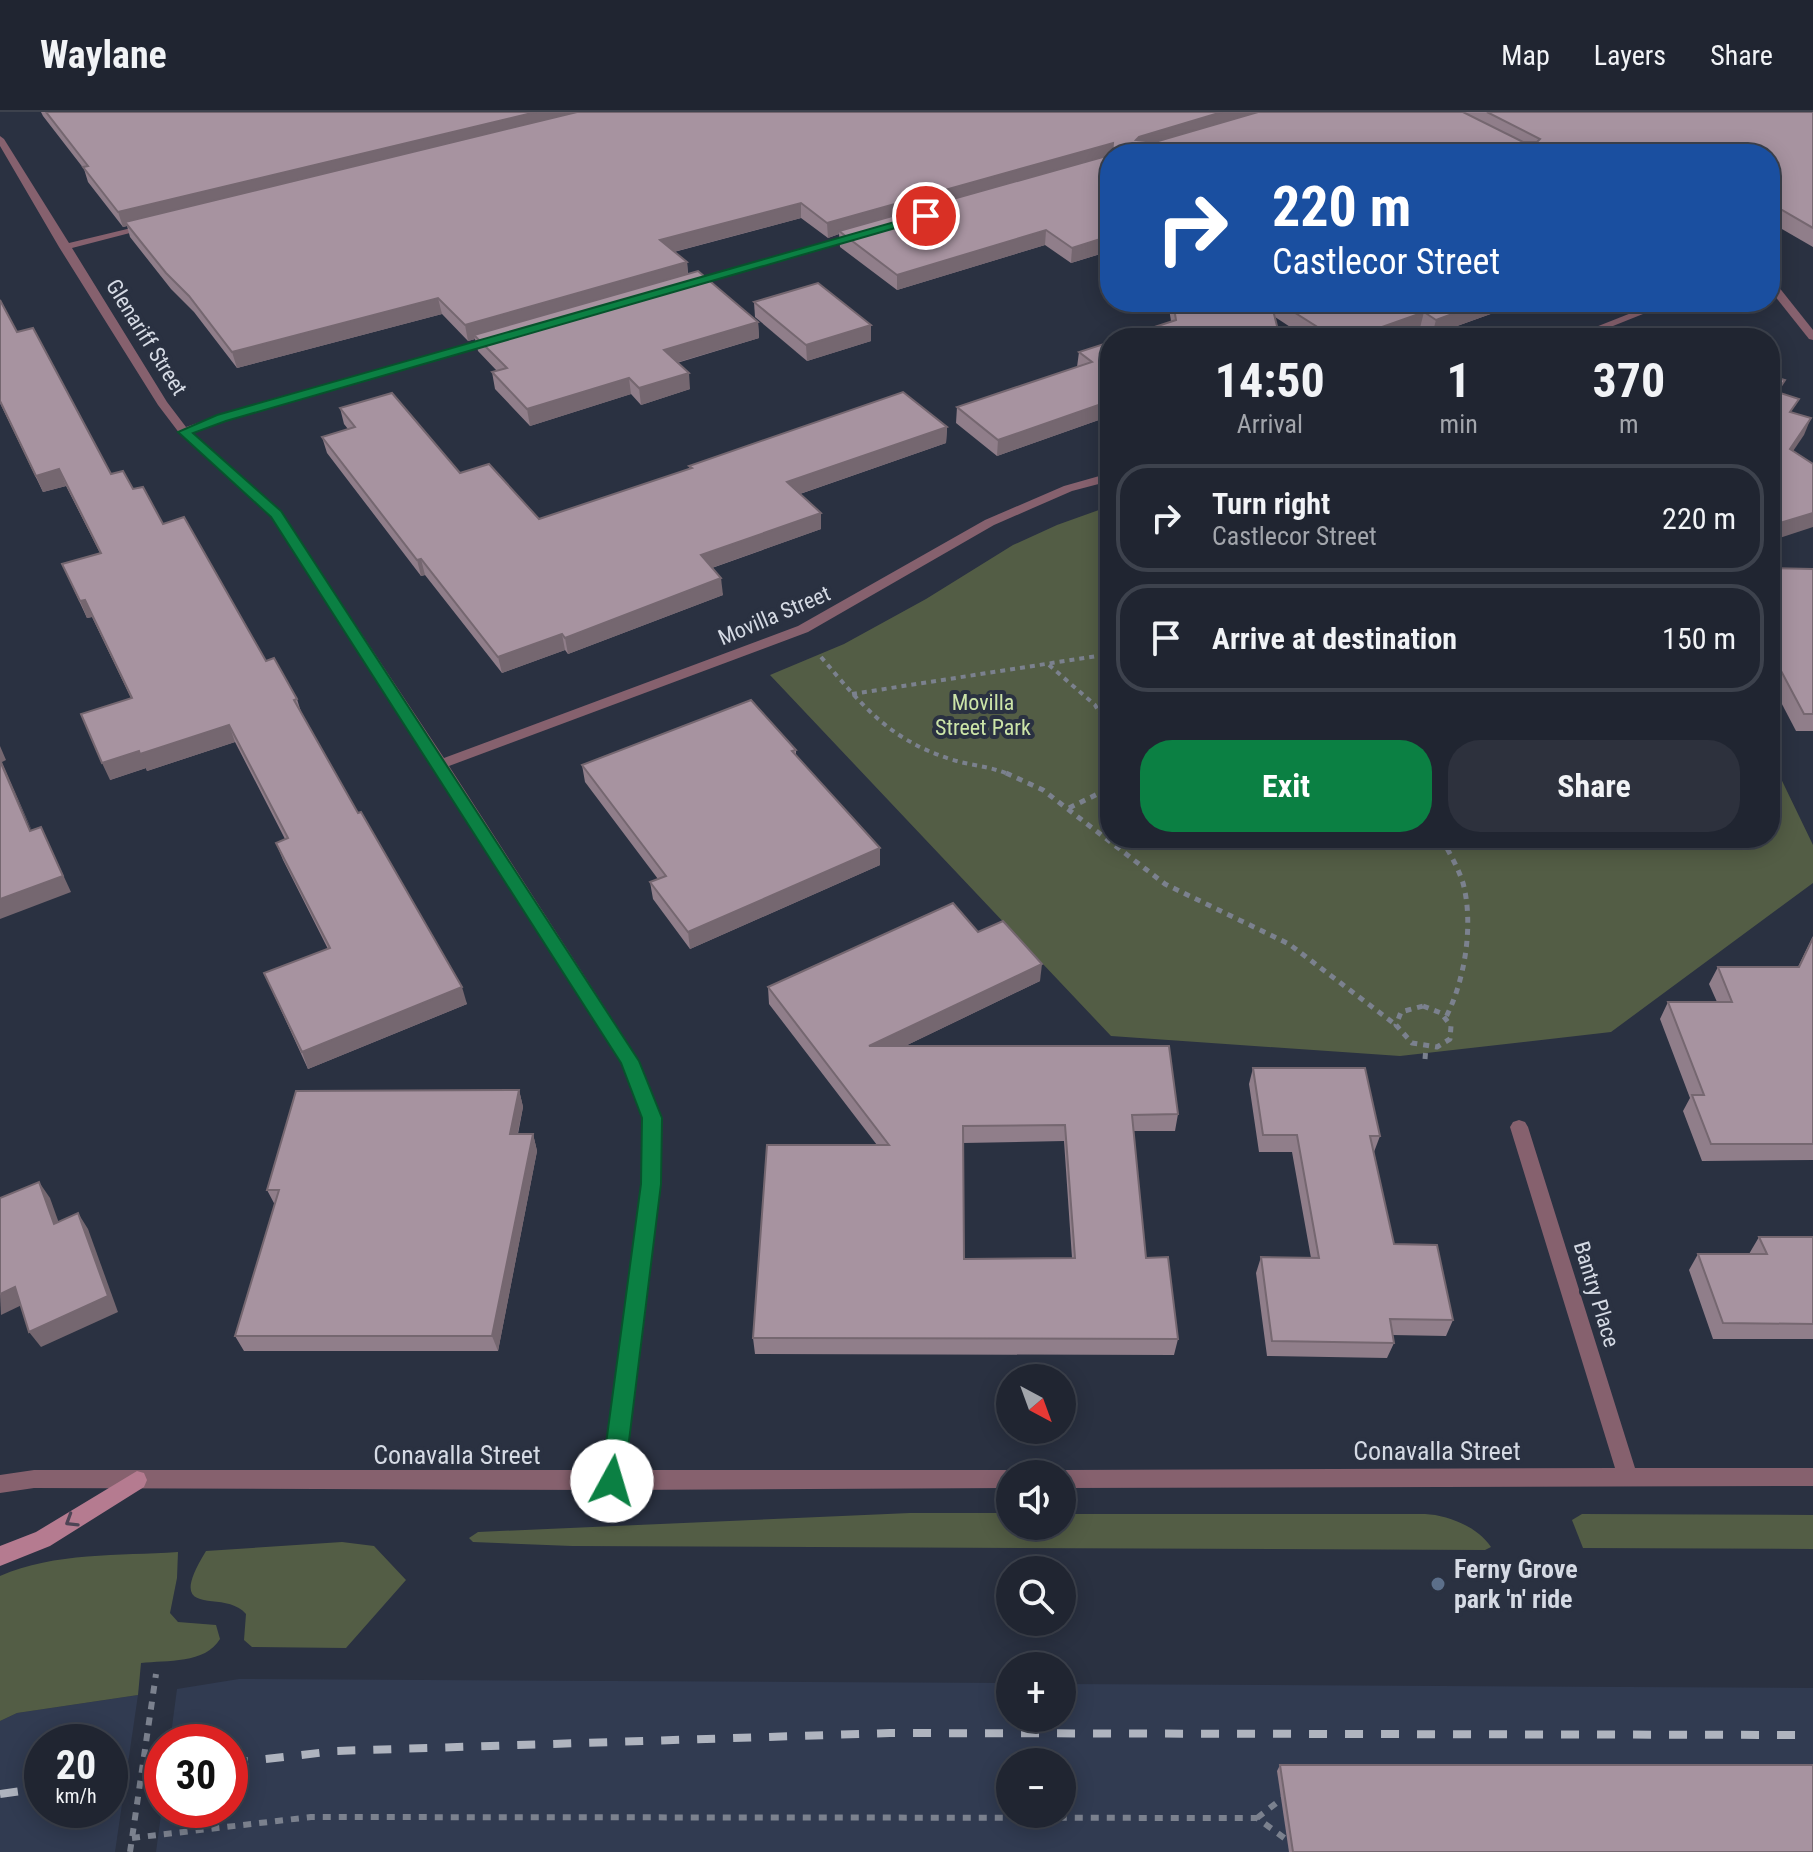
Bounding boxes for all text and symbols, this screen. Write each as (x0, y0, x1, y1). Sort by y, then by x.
text: Waylane (40, 33, 167, 77)
text: Map (1501, 39, 1550, 72)
text: Layers (1594, 39, 1666, 72)
text: Share (1710, 39, 1773, 72)
text: 220 m (1272, 174, 1411, 240)
icon: right (1140, 176, 1244, 280)
pin (892, 182, 960, 250)
icon: arrive (904, 194, 948, 238)
text: Castlecor Street (1272, 241, 1500, 283)
street label: Glenariff Street (101, 275, 192, 400)
text: 14:50 (1215, 352, 1325, 409)
text: 1 (1447, 352, 1471, 409)
text: 370 (1592, 352, 1665, 409)
text: Arrival (1237, 409, 1303, 439)
text: min (1440, 409, 1478, 439)
text: m (1619, 409, 1639, 439)
text: Turn right (1212, 486, 1330, 521)
icon: right (1144, 496, 1188, 540)
text: 220 m (1662, 501, 1736, 536)
text: Castlecor Street (1212, 521, 1377, 551)
street label: Movilla Street (714, 581, 834, 650)
icon: arrive (1144, 616, 1188, 660)
text: Arrive at destination (1212, 621, 1457, 656)
text: 150 m (1662, 621, 1736, 656)
park label: Movilla Street Park (935, 690, 1031, 740)
button: Exit (1140, 740, 1432, 832)
button: Share (1448, 740, 1740, 832)
street label: Bantry Place (1569, 1238, 1624, 1350)
north arrow (996, 1364, 1076, 1444)
map controls (996, 1364, 1076, 1828)
street label: Conavalla Street (1353, 1436, 1521, 1466)
position arrow (570, 1439, 654, 1523)
street label: Conavalla Street (373, 1440, 541, 1470)
button: sound (996, 1460, 1076, 1540)
one-way arrow (65, 1512, 79, 1527)
place label: Ferny Grove park 'n' ride (1454, 1554, 1578, 1614)
button: search (996, 1556, 1076, 1636)
marker: Ferny Grove park 'n' ride (1429, 1575, 1447, 1593)
button: + (996, 1652, 1076, 1732)
speed limit sign: 30 (144, 1724, 248, 1828)
text: 20 (56, 1742, 96, 1789)
button: − (996, 1748, 1076, 1828)
text: km/h (55, 1784, 97, 1808)

